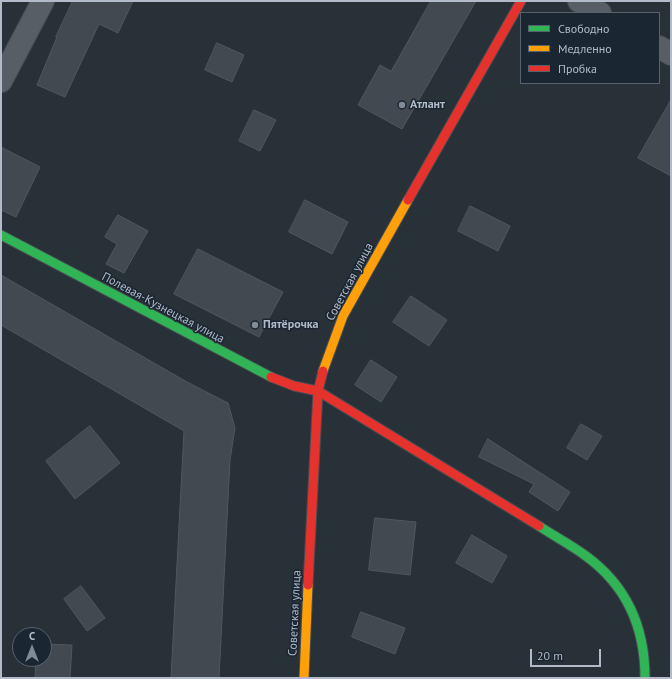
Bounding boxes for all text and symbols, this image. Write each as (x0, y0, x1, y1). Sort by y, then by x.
legend (520, 12, 660, 84)
text: Свободно (558, 21, 609, 36)
text: Медленно (558, 41, 612, 56)
text: Пробка (558, 61, 597, 76)
place label: Атлант (410, 98, 445, 112)
marker: Атлант (397, 100, 407, 110)
street label: Советская улица (323, 241, 377, 323)
street label: Полевая-Кузнецкая улица (99, 270, 227, 346)
place label: Пятёрочка (263, 318, 319, 332)
marker: Пятёрочка (250, 320, 260, 330)
street label: Советская улица (286, 570, 304, 656)
north arrow (12, 627, 52, 667)
text: С (29, 629, 35, 643)
scale bar (532, 641, 603, 667)
text: 20 m (537, 648, 563, 663)

